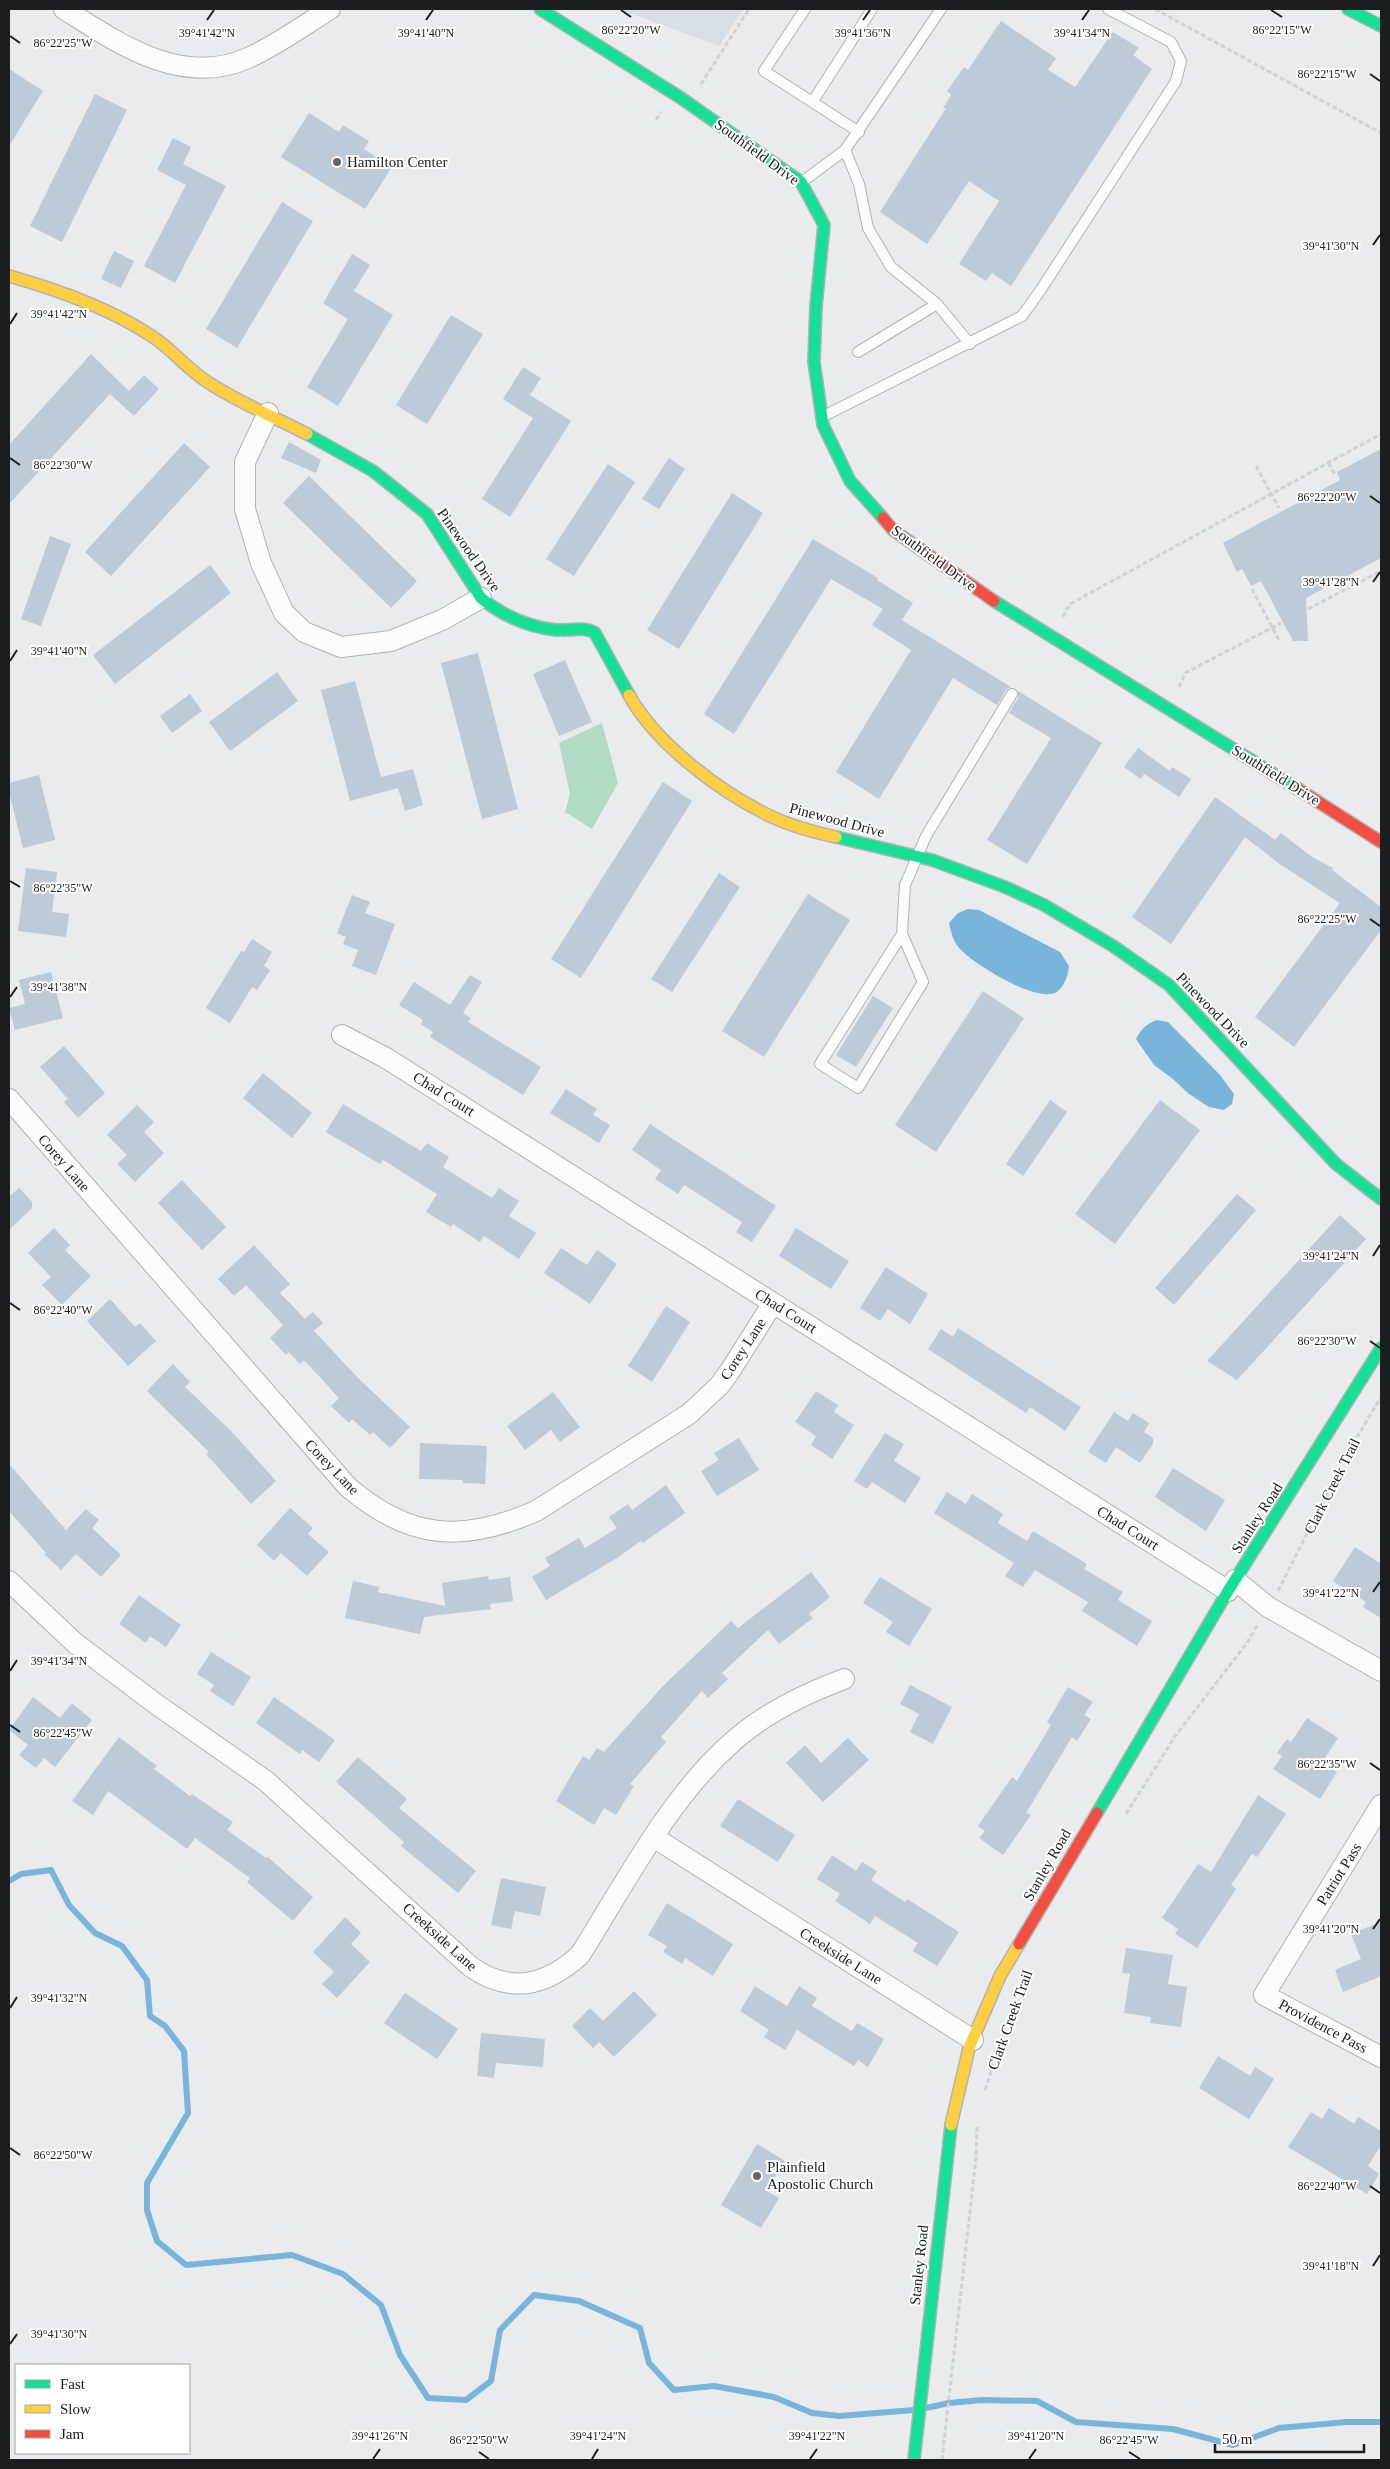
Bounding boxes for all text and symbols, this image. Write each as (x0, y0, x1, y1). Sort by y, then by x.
text: 86°22'20"W (601, 23, 661, 37)
text: 86°22'15"W (1252, 23, 1312, 37)
text: 39°41'42"N (179, 26, 236, 40)
text: 39°41'40"N (398, 26, 455, 40)
text: 39°41'36"N (835, 26, 892, 40)
text: 39°41'34"N (1054, 26, 1111, 40)
text: 86°22'25"W (33, 36, 93, 50)
text: 86°22'15"W (1297, 67, 1357, 81)
street label: Southfield Drive (712, 116, 803, 188)
place label: Hamilton Center (347, 154, 447, 170)
marker: Hamilton Center (331, 156, 343, 168)
text: 39°41'30"N (1303, 239, 1360, 253)
text: 39°41'42"N (31, 307, 88, 321)
text: 86°22'30"W (33, 458, 93, 472)
text: 86°22'20"W (1297, 490, 1357, 504)
street label: Pinewood Drive (434, 505, 504, 595)
street label: Southfield Drive (889, 522, 980, 594)
text: 39°41'28"N (1303, 575, 1360, 589)
text: 39°41'40"N (31, 644, 88, 658)
street label: Southfield Drive (1229, 742, 1323, 809)
street label: Pinewood Drive (788, 800, 887, 840)
text: 86°22'35"W (33, 881, 93, 895)
text: 86°22'25"W (1297, 912, 1357, 926)
street label: Pinewood Drive (1173, 969, 1253, 1051)
text: 39°41'38"N (31, 980, 88, 994)
street label: Chad Court (410, 1069, 478, 1120)
street label: Corey Lane (35, 1131, 93, 1195)
text: 39°41'24"N (1303, 1249, 1360, 1263)
street label: Chad Court (752, 1286, 820, 1337)
text: 86°22'40"W (33, 1303, 93, 1317)
street label: Corey Lane (717, 1315, 769, 1383)
text: 86°22'30"W (1297, 1334, 1357, 1348)
street label: Corey Lane (302, 1436, 362, 1498)
street label: Clark Creek Trail (1301, 1436, 1363, 1536)
street label: Stanley Road (1228, 1480, 1286, 1556)
street label: Chad Court (1094, 1503, 1162, 1554)
text: 39°41'22"N (1303, 1586, 1360, 1600)
text: 39°41'34"N (31, 1654, 88, 1668)
text: 86°22'45"W (33, 1726, 93, 1740)
text: 86°22'35"W (1297, 1757, 1357, 1771)
street label: Stanley Road (1020, 1826, 1074, 1904)
street label: Patriot Pass (1314, 1840, 1365, 1908)
street label: Creekside Lane (400, 1900, 480, 1975)
text: 39°41'20"N (1303, 1922, 1360, 1936)
street label: Creekside Lane (797, 1924, 885, 1988)
street label: Clark Creek Trail (985, 1968, 1035, 2072)
text: 39°41'32"N (31, 1991, 88, 2005)
street label: Providence Pass (1276, 1996, 1370, 2056)
text: 86°22'50"W (33, 2148, 93, 2162)
place label: Plainfield Apostolic Church (767, 2159, 874, 2192)
marker: Plainfield Apostolic Church (751, 2170, 763, 2182)
text: 86°22'40"W (1297, 2179, 1357, 2193)
street label: Stanley Road (907, 2224, 931, 2306)
text: 39°41'18"N (1303, 2259, 1360, 2273)
text: 39°41'30"N (31, 2327, 88, 2341)
legend (15, 2364, 190, 2454)
text: Fast (60, 2376, 86, 2392)
text: Slow (60, 2401, 91, 2417)
scale bar (1215, 2422, 1364, 2454)
text: Jam (60, 2426, 84, 2442)
text: 39°41'26"N (352, 2429, 409, 2443)
text: 39°41'24"N (570, 2429, 627, 2443)
text: 39°41'22"N (789, 2429, 846, 2443)
text: 39°41'20"N (1008, 2429, 1065, 2443)
text: 50 m (1222, 2431, 1253, 2447)
text: 86°22'50"W (449, 2433, 509, 2447)
text: 86°22'45"W (1099, 2433, 1159, 2447)

